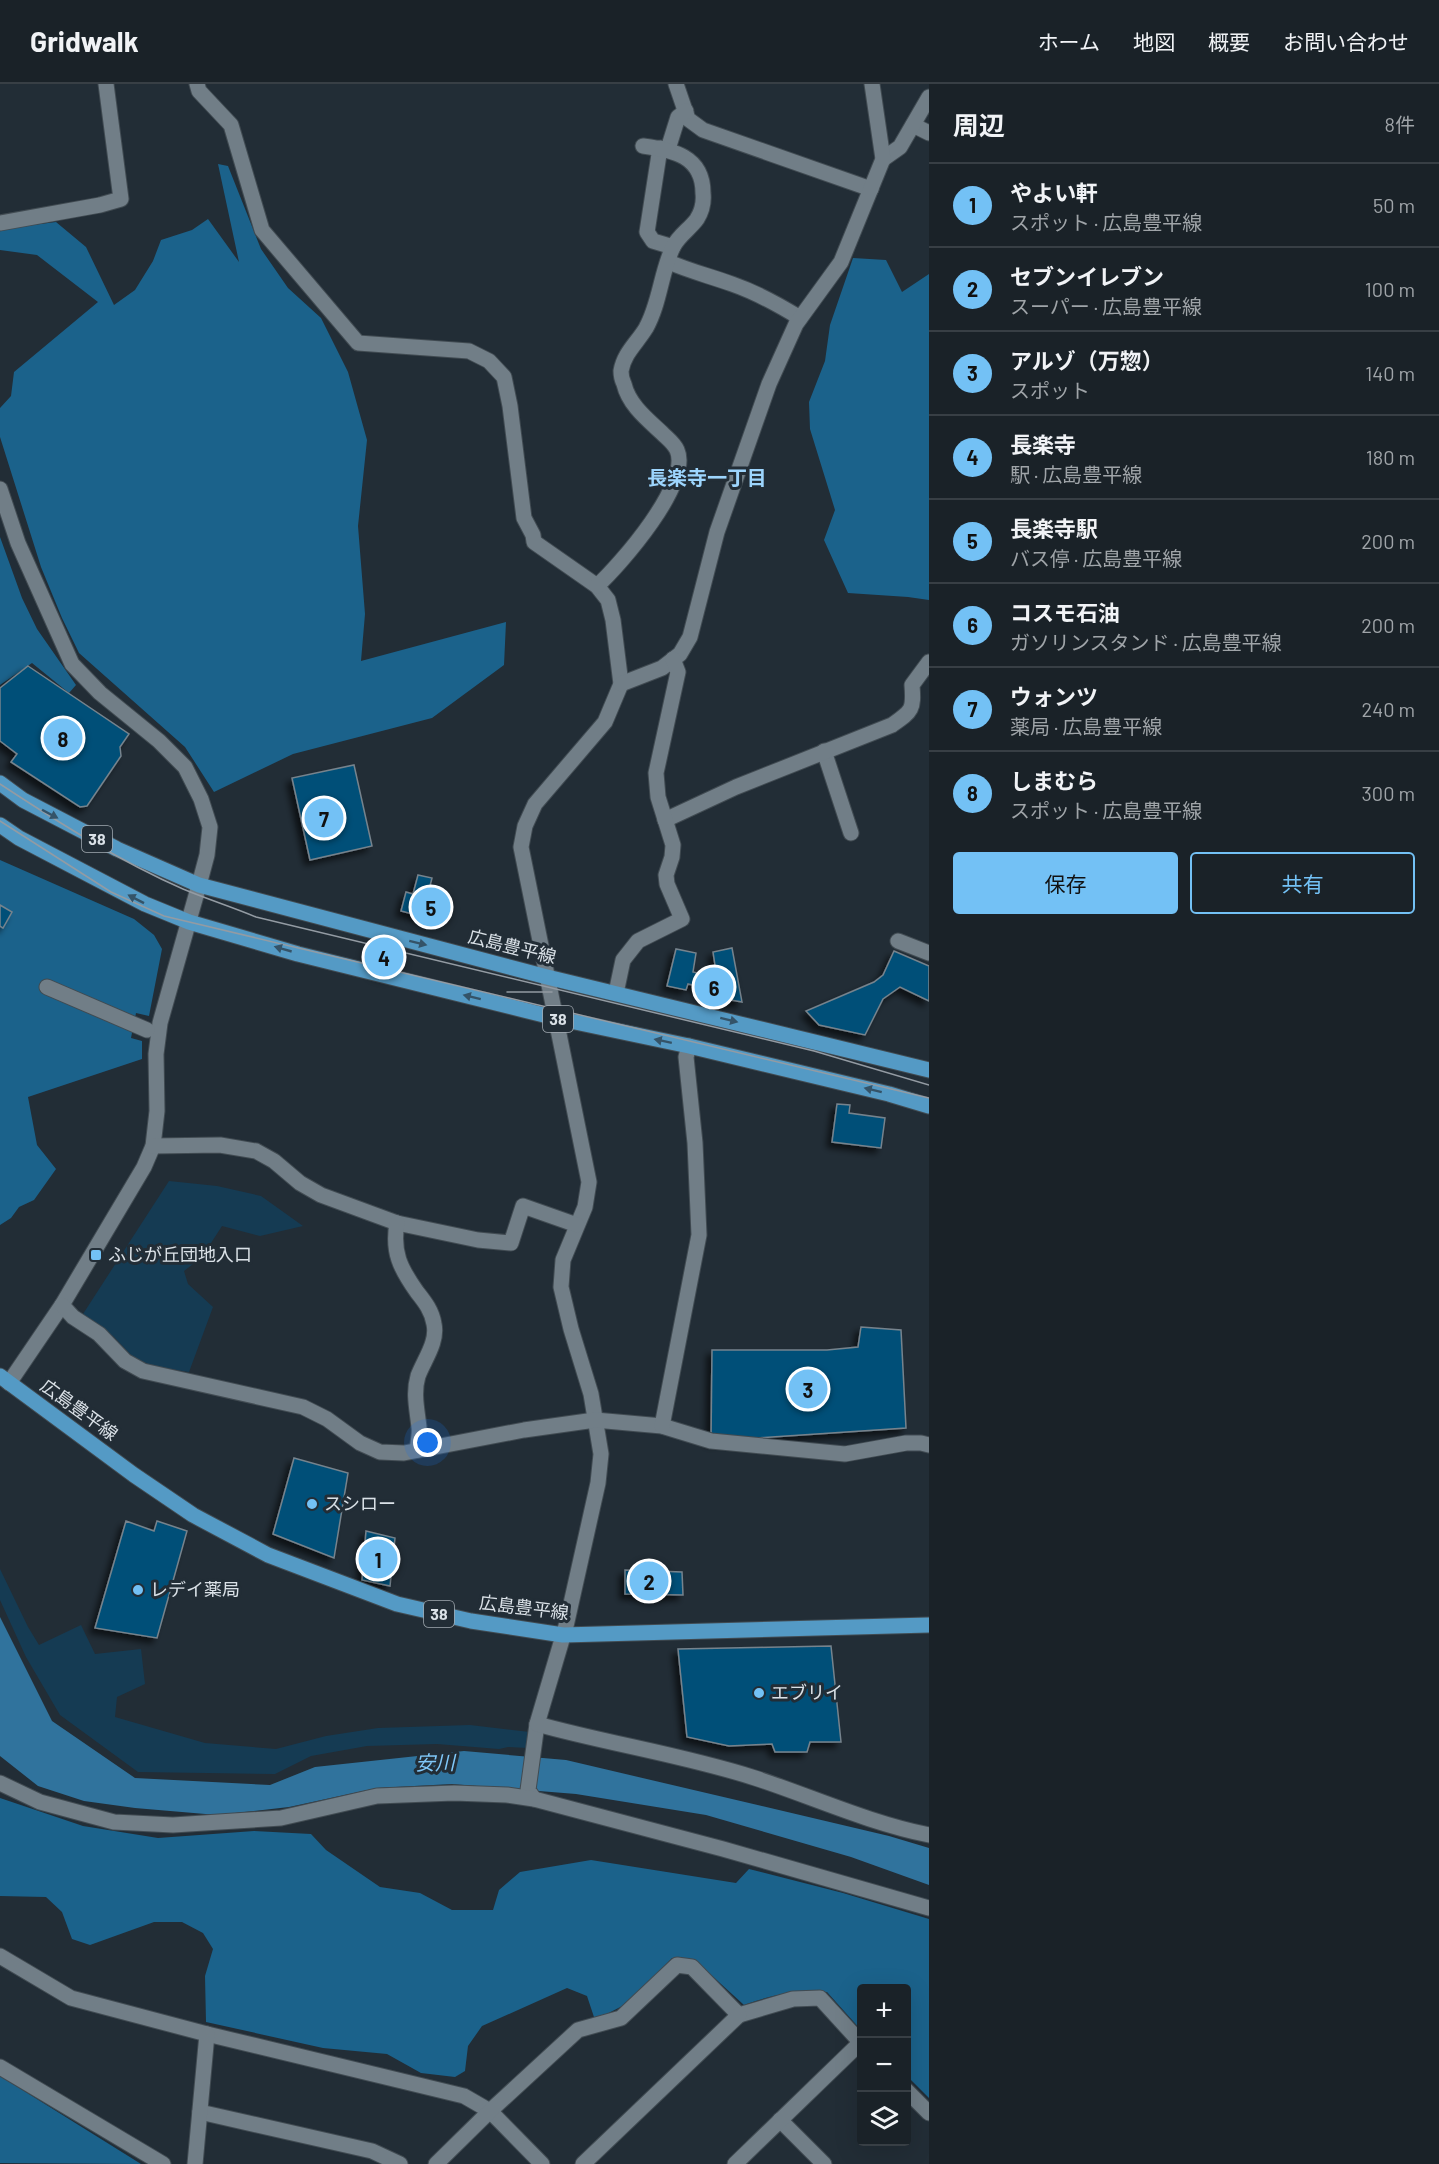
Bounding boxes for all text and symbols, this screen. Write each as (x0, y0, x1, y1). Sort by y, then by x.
text: Gridwalk (30, 24, 139, 58)
text: ホーム (1038, 29, 1100, 54)
text: 地図 (1133, 29, 1175, 54)
text: 概要 (1208, 29, 1250, 54)
text: お問い合わせ (1283, 29, 1409, 54)
text: 周辺 (953, 109, 1005, 140)
text: 8件 (1385, 112, 1415, 136)
text: やよい軒 (1010, 179, 1098, 205)
text: 1 (969, 193, 976, 217)
text: 50 m (1373, 193, 1415, 217)
text: スポット · 広島豊平線 (1010, 210, 1202, 234)
text: セブンイレブン (1010, 263, 1164, 289)
text: 2 (967, 277, 978, 301)
text: 100 m (1365, 277, 1415, 301)
text: スーパー · 広島豊平線 (1010, 294, 1202, 318)
text: アルゾ（万惣） (1010, 347, 1164, 373)
text: 3 (967, 361, 978, 385)
text: 140 m (1365, 361, 1415, 385)
text: スポット (1010, 378, 1090, 402)
text: 長楽寺 (1010, 431, 1076, 457)
text: 4 (966, 445, 979, 469)
text: 180 m (1366, 445, 1415, 469)
text: 駅 · 広島豊平線 (1010, 462, 1142, 486)
district label: 長楽寺一丁目 (647, 465, 767, 489)
text: 長楽寺駅 (1010, 515, 1098, 541)
text: 5 (967, 529, 978, 553)
text: 200 m (1361, 529, 1415, 553)
text: バス停 · 広島豊平線 (1010, 546, 1182, 570)
text: コスモ石油 (1010, 599, 1120, 625)
text: 6 (967, 613, 978, 637)
text: 200 m (1361, 613, 1415, 637)
text: ガソリンスタンド · 広島豊平線 (1010, 630, 1282, 654)
text: ウォンツ (1010, 683, 1098, 709)
text: 7 (968, 697, 977, 721)
text: 240 m (1361, 697, 1415, 721)
text: 薬局 · 広島豊平線 (1010, 714, 1162, 738)
pin: 8 (44, 716, 82, 760)
text: しまむら (1010, 767, 1098, 793)
text: 8 (967, 781, 978, 805)
text: 300 m (1362, 781, 1415, 805)
pin: 7 (304, 796, 344, 840)
text: スポット · 広島豊平線 (1010, 798, 1202, 822)
one-way arrow (41, 809, 58, 819)
road number: 38 (82, 826, 112, 852)
button: 保存 (953, 852, 1178, 914)
button: 共有 (1190, 852, 1415, 914)
pin: 5 (412, 884, 450, 930)
one-way arrow (127, 894, 144, 904)
street label: 広島豊平線 (466, 924, 559, 968)
pin: 4 (364, 934, 404, 980)
one-way arrow (409, 939, 427, 949)
one-way arrow (274, 944, 292, 953)
pin: 6 (694, 964, 734, 1010)
one-way arrow (463, 992, 482, 1002)
road number: 38 (543, 1006, 573, 1032)
one-way arrow (720, 1016, 739, 1026)
one-way arrow (653, 1035, 672, 1045)
one-way arrow (863, 1085, 882, 1095)
place label: ふじが丘団地入口 (108, 1243, 252, 1265)
marker: ふじが丘団地入口 (89, 1248, 103, 1262)
pin: 3 (788, 1366, 828, 1412)
street label: 広島豊平線 (37, 1374, 122, 1445)
your location (413, 1428, 442, 1457)
place label: スシロー (324, 1492, 396, 1514)
marker: スシロー (305, 1497, 319, 1511)
pin: 1 (358, 1536, 398, 1582)
pin: 2 (630, 1558, 668, 1604)
place label: レデイ薬局 (150, 1578, 240, 1600)
marker: レデイ薬局 (131, 1583, 145, 1597)
street label: 広島豊平線 (478, 1591, 570, 1623)
road number: 38 (424, 1601, 454, 1627)
place label: エブリイ (771, 1681, 843, 1703)
marker: エブリイ (752, 1686, 766, 1700)
water label: 安川 (415, 1750, 457, 1774)
map controls (857, 1984, 911, 2146)
button: + (857, 1984, 911, 2038)
button: − (857, 2038, 911, 2092)
button: layers (857, 2092, 911, 2146)

